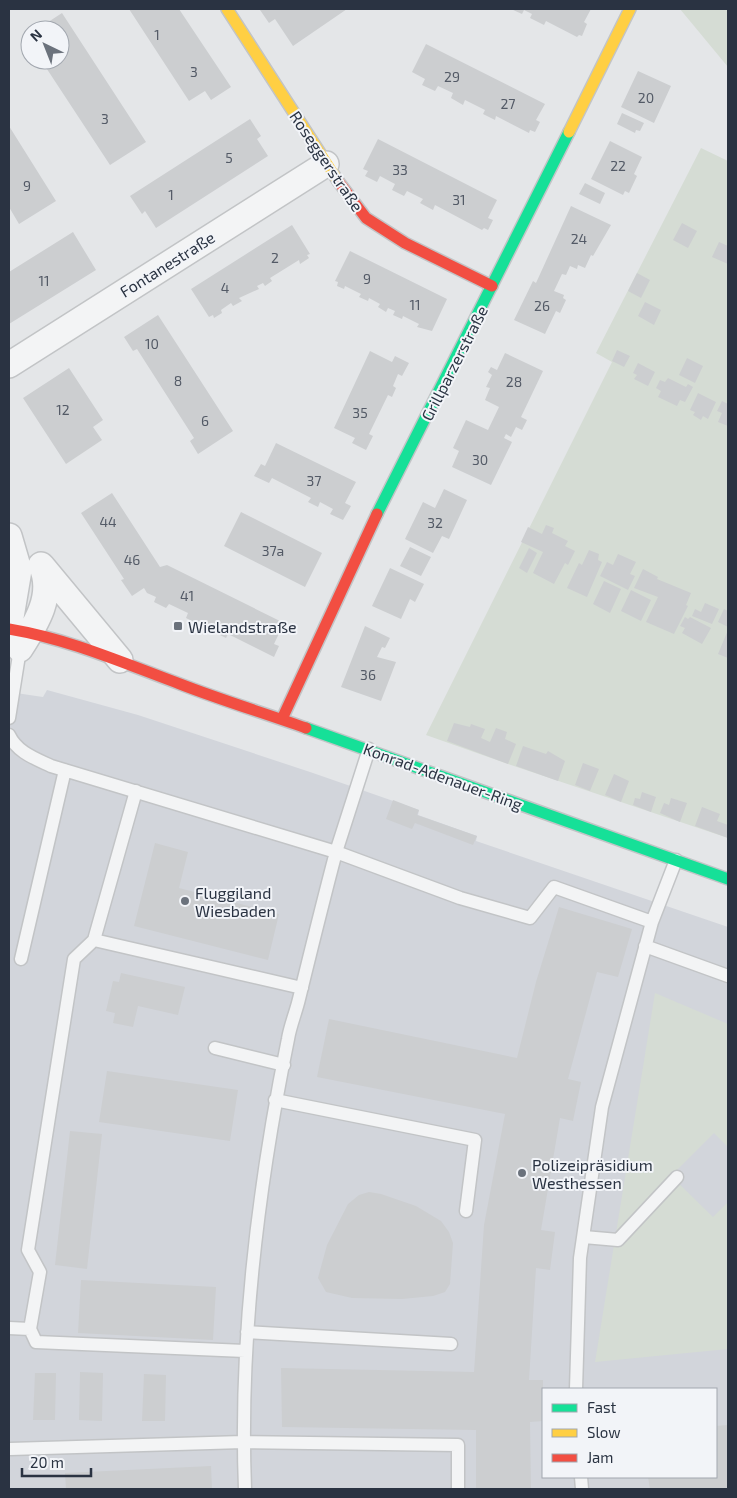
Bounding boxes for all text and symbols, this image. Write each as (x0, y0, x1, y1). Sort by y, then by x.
north arrow (20, 20, 70, 70)
text: N (26, 25, 45, 45)
house number: 1 (154, 26, 160, 43)
house number: 3 (190, 63, 198, 80)
house number: 29 (444, 68, 460, 85)
house number: 20 (638, 89, 654, 106)
house number: 27 (500, 95, 516, 112)
street label: Roseggerstraße (286, 107, 368, 215)
house number: 3 (101, 110, 109, 127)
house number: 5 (225, 149, 233, 166)
house number: 22 (610, 157, 626, 174)
house number: 33 (392, 161, 408, 178)
house number: 9 (23, 177, 31, 194)
house number: 1 (168, 186, 174, 203)
house number: 31 (452, 191, 466, 208)
street label: Fontanestraße (116, 227, 218, 301)
house number: 24 (571, 230, 587, 247)
house number: 2 (271, 249, 279, 266)
house number: 9 (363, 270, 371, 287)
house number: 11 (38, 272, 50, 289)
house number: 4 (221, 279, 229, 296)
house number: 11 (409, 296, 421, 313)
house number: 26 (534, 297, 550, 314)
street label: Grillparzerstraße (417, 302, 491, 424)
house number: 10 (145, 335, 159, 352)
house number: 8 (174, 372, 182, 389)
house number: 28 (506, 373, 522, 390)
house number: 12 (56, 401, 70, 418)
house number: 35 (352, 404, 368, 421)
house number: 6 (201, 412, 209, 429)
house number: 30 (472, 451, 488, 468)
house number: 37 (307, 472, 321, 489)
house number: 44 (99, 513, 117, 530)
house number: 32 (427, 514, 443, 531)
house number: 37a (262, 542, 284, 559)
house number: 46 (124, 551, 140, 568)
house number: 41 (180, 587, 194, 604)
place label: Wielandstraße (188, 617, 297, 636)
marker: Wielandstraße (172, 620, 184, 632)
house number: 36 (360, 666, 376, 683)
street label: Konrad-Adenauer-Ring (361, 738, 525, 814)
place label: Fluggiland Wiesbaden (195, 883, 276, 920)
marker: Fluggiland Wiesbaden (179, 895, 191, 907)
place label: Polizeipräsidium Westhessen (532, 1155, 653, 1192)
marker: Polizeipräsidium Westhessen (516, 1167, 528, 1179)
legend (542, 1388, 717, 1478)
text: Fast (587, 1398, 617, 1416)
text: Slow (587, 1423, 621, 1441)
scale bar (22, 1446, 91, 1478)
text: Jam (587, 1448, 613, 1466)
text: 20 m (30, 1453, 64, 1471)

